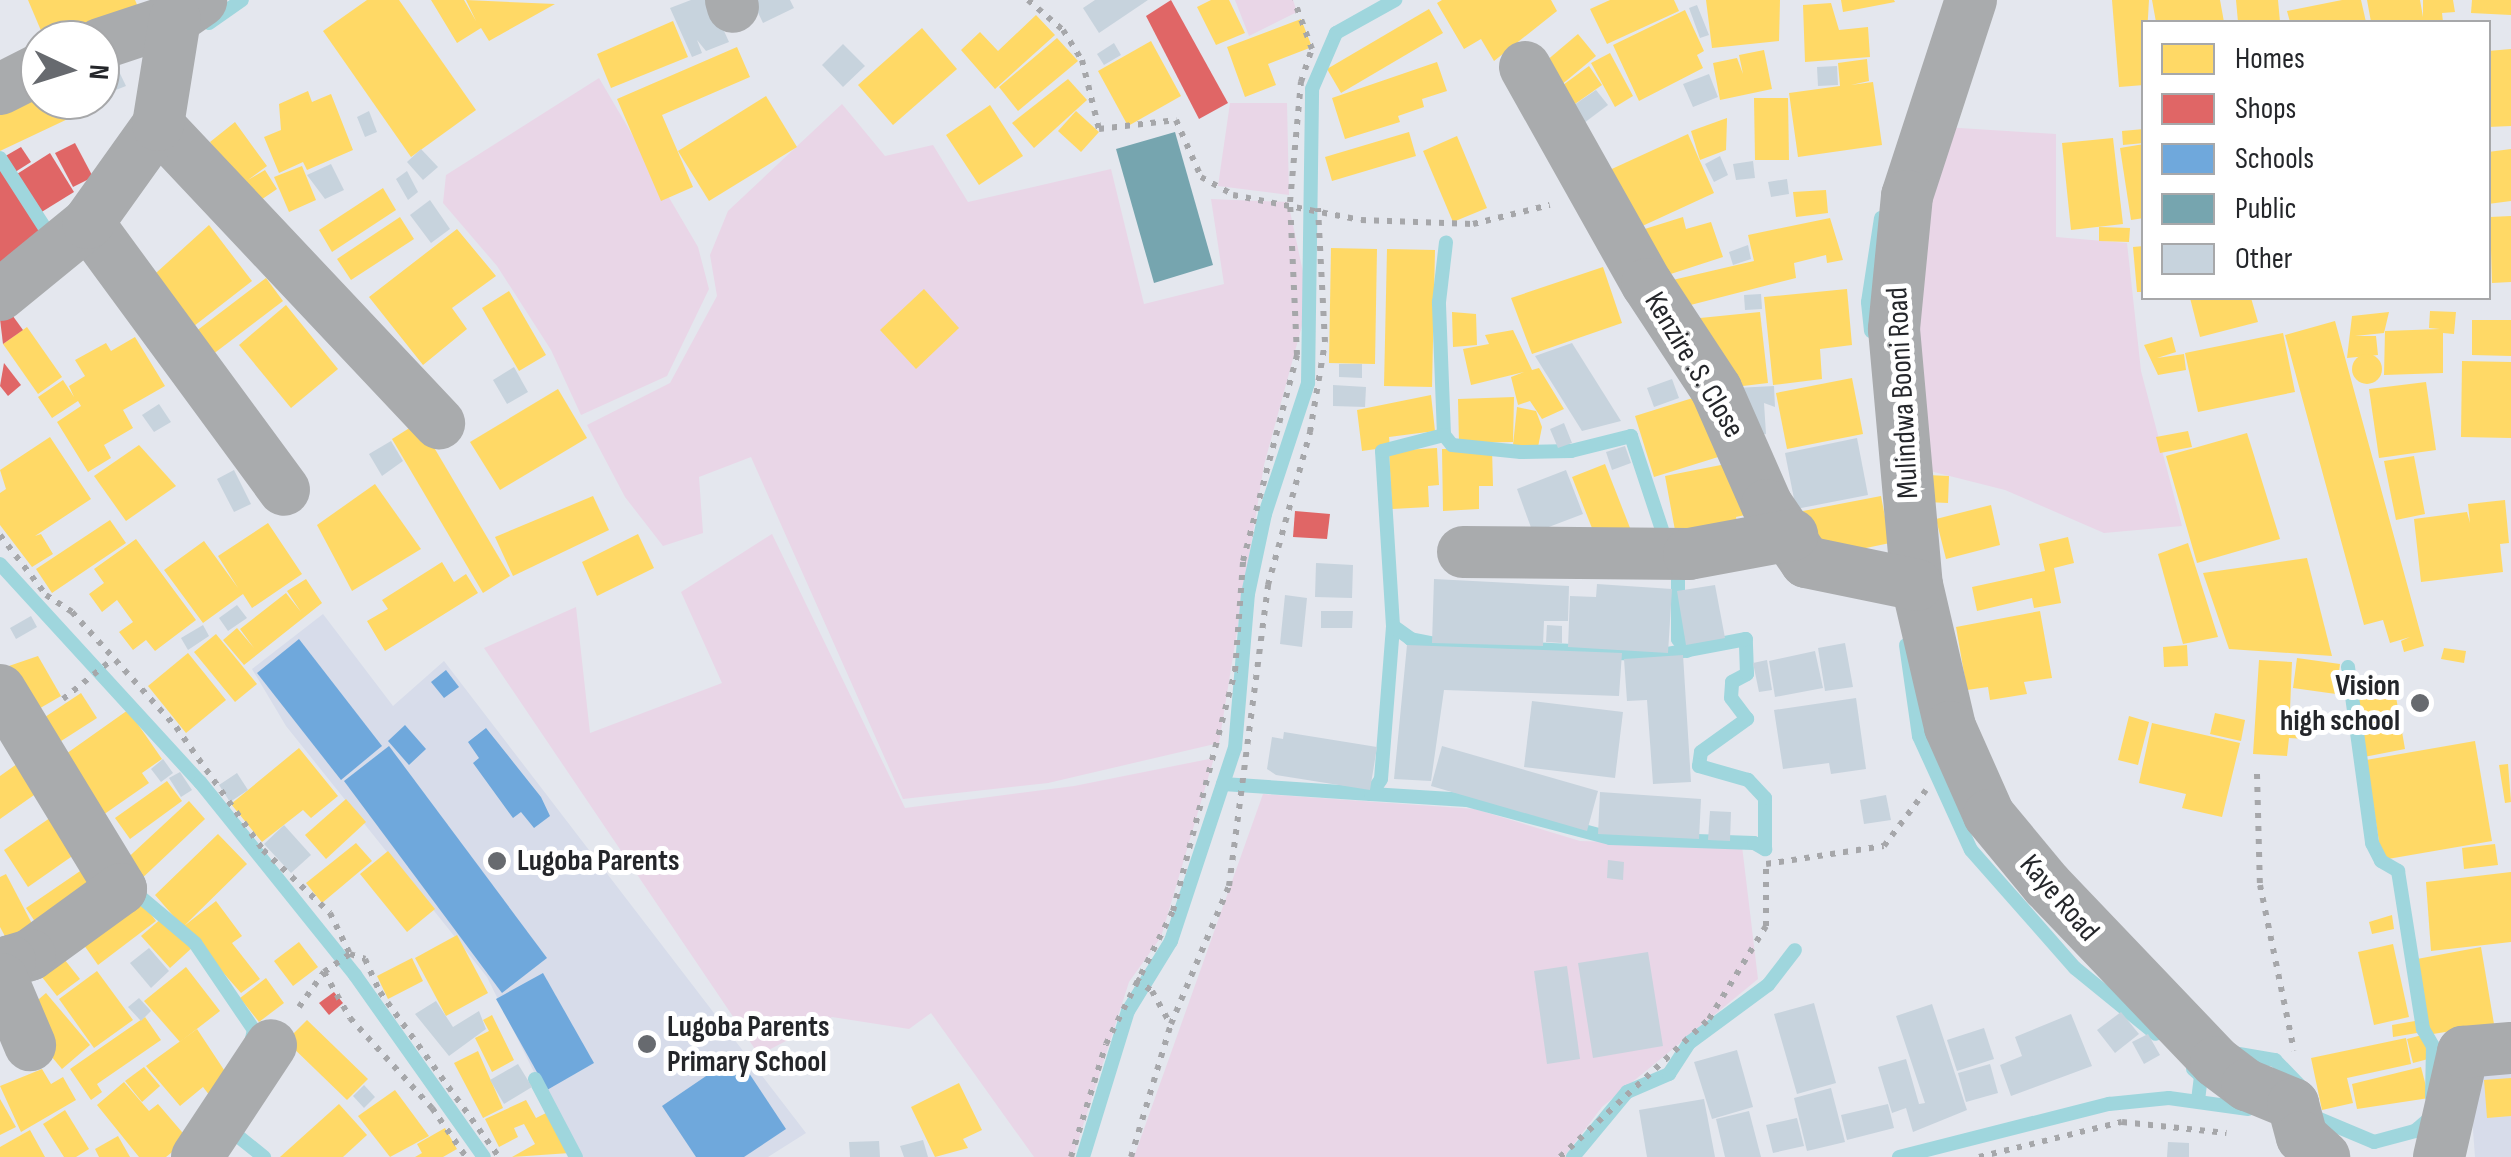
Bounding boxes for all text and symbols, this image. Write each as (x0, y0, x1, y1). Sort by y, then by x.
north arrow (20, 20, 120, 120)
legend (2141, 20, 2491, 300)
text: Homes (2235, 41, 2305, 77)
text: N (81, 63, 115, 81)
text: Shops (2235, 91, 2296, 127)
text: Schools (2235, 141, 2314, 177)
text: Public (2235, 191, 2296, 227)
text: Other (2235, 241, 2292, 277)
street label: Kenzire .S. Close (1636, 286, 1752, 444)
street label: Mulindwa Booni Road (1879, 286, 1927, 500)
place label: Vision high school (2280, 668, 2400, 738)
marker: Vision high school (2409, 692, 2431, 714)
place label: Lugoba Parents (517, 843, 680, 879)
street label: Kaye Road (2012, 847, 2106, 949)
marker: Lugoba Parents (486, 850, 508, 872)
place label: Lugoba Parents Primary School (667, 1009, 830, 1080)
marker: Lugoba Parents Primary School (636, 1033, 658, 1055)

